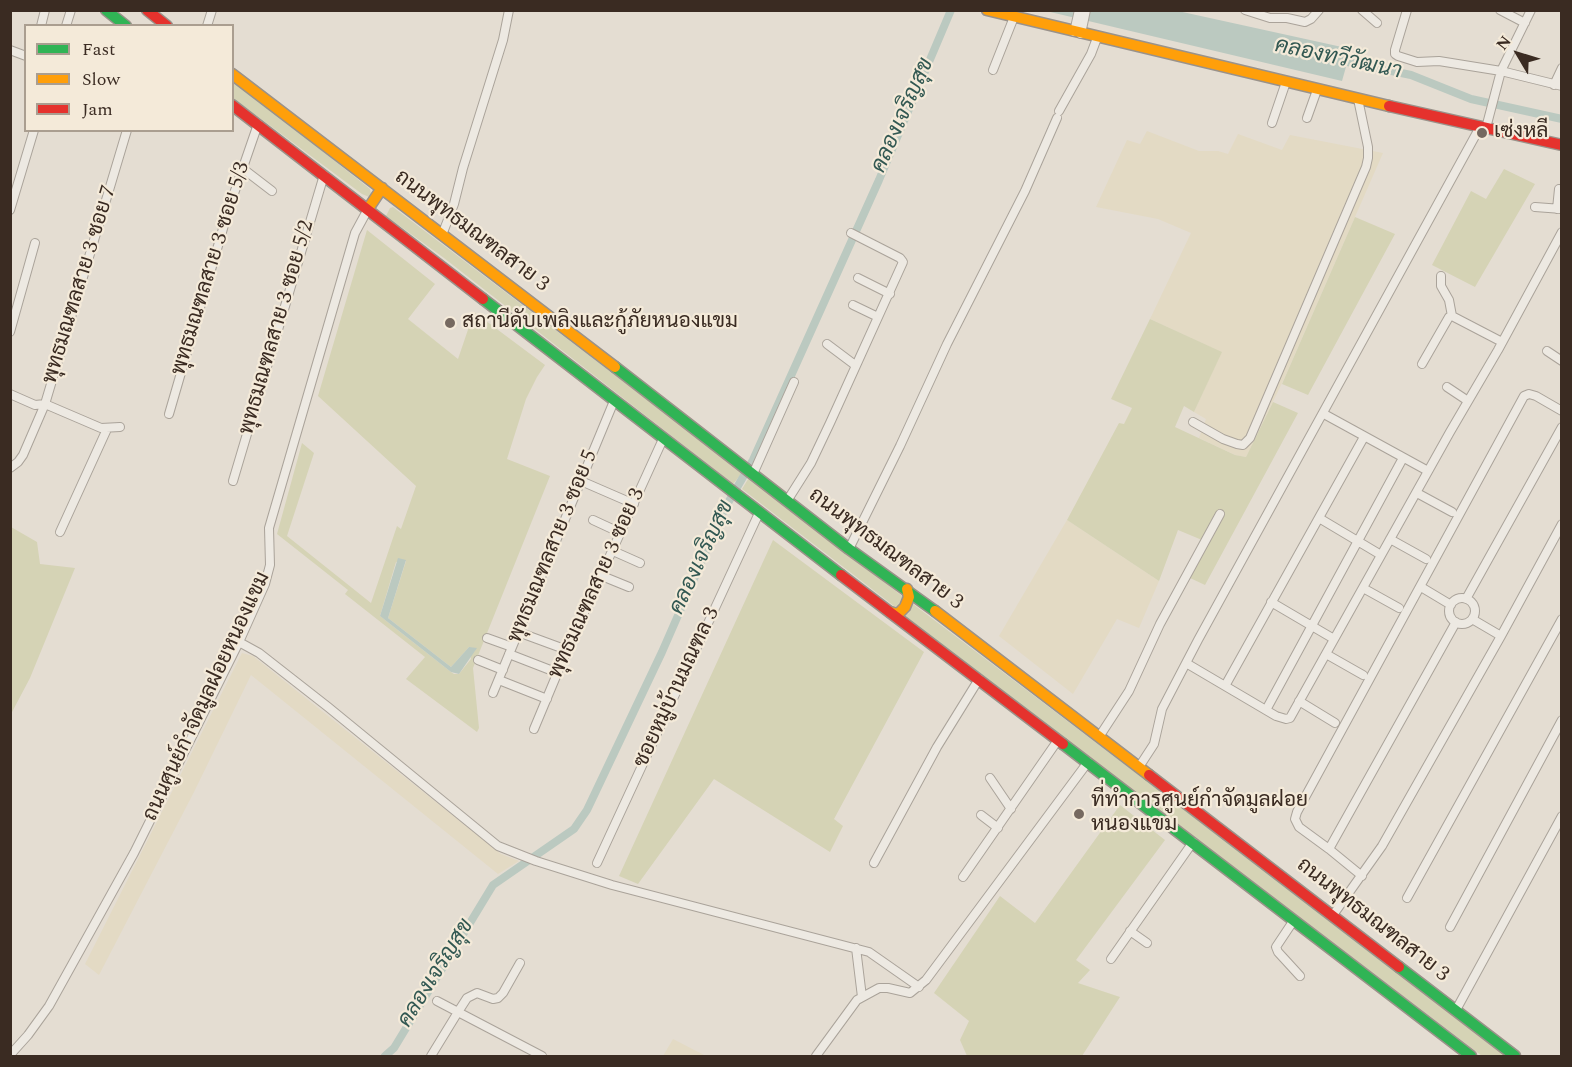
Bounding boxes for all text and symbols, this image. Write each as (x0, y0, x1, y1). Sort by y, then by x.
legend (24, 24, 234, 132)
north arrow (1488, 24, 1548, 84)
text: N (1490, 30, 1517, 55)
water label: คลองทวีวัฒนา (1272, 34, 1404, 86)
text: Fast (82, 36, 115, 63)
water label: คลองเจริญสุข (867, 55, 941, 177)
text: Slow (82, 66, 120, 93)
text: Jam (82, 96, 113, 123)
place label: เซ่งหลี (1494, 120, 1549, 146)
marker: เซ่งหลี (1475, 126, 1489, 140)
street label: พุทธมณฑลสาย 3 ซอย 5/3 (168, 159, 256, 379)
street label: ถนนพุทธมณฑลสาย 3 (389, 166, 553, 298)
street label: พุทธมณฑลสาย 3 ซอย 7 (39, 183, 123, 387)
street label: พุทธมณฑลสาย 3 ซอย 5/2 (235, 218, 321, 438)
place label: สถานีดับเพลิงและกู้ภัยหนองแขม (462, 310, 738, 336)
marker: สถานีดับเพลิงและกู้ภัยหนองแขม (443, 316, 457, 330)
street label: พุทธมณฑลสาย 3 ซอย 5 (504, 447, 604, 647)
street label: ถนนพุทธมณฑลสาย 3 (803, 484, 967, 616)
street label: พุทธมณฑลสาย 3 ซอย 3 (545, 485, 651, 683)
water label: คลองเจริญสุข (665, 497, 741, 619)
street label: ถนนศูนย์กำจัดมูลฝอยหนองแขม (139, 568, 277, 826)
street label: ซอยหมู่บ้านมณฑล 3 (630, 604, 726, 772)
place label: ที่ทำการศูนย์กำจัดมูลฝอย หนองแขม (1091, 789, 1308, 839)
marker: ที่ทำการศูนย์กำจัดมูลฝอย หนองแขม (1072, 807, 1086, 821)
street label: ถนนพุทธมณฑลสาย 3 (1291, 854, 1453, 988)
water label: คลองเจริญสุข (393, 915, 481, 1033)

